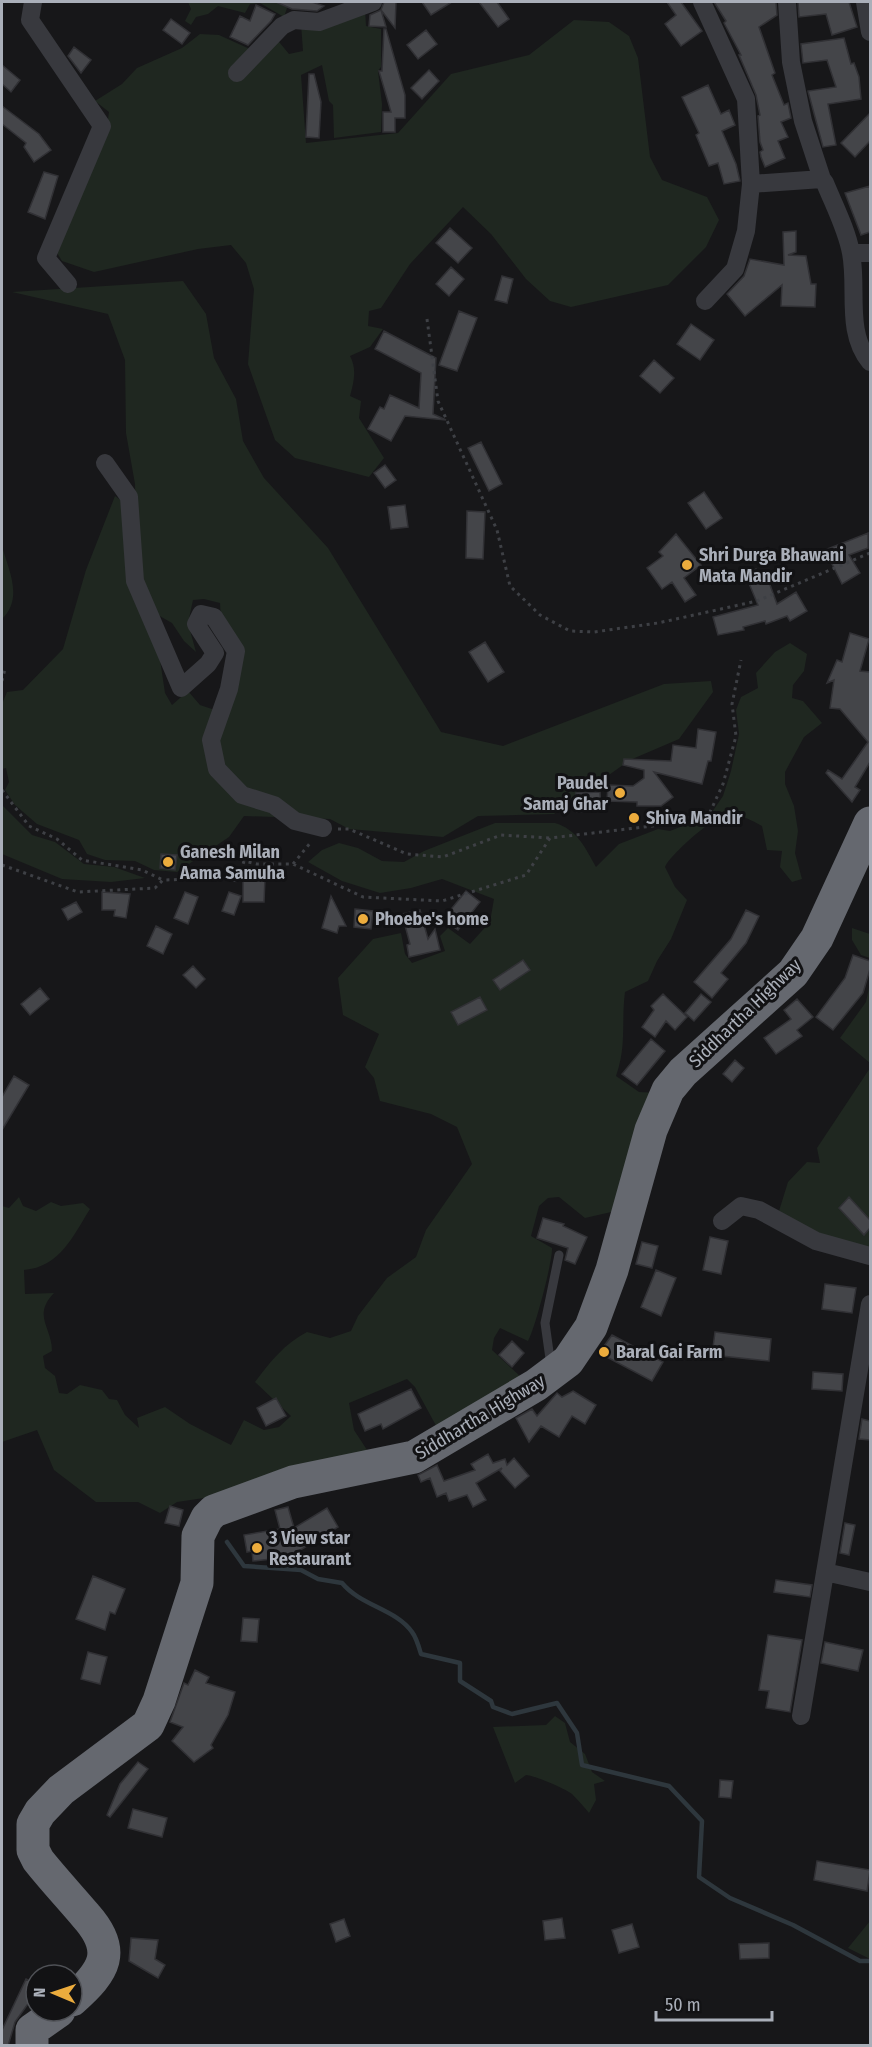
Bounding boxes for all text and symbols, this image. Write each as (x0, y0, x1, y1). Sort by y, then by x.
place label: Shri Durga Bhawani Mata Mandir (699, 544, 844, 587)
marker: Shri Durga Bhawani Mata Mandir (680, 558, 694, 572)
place label: Paudel Samaj Ghar (523, 772, 608, 815)
marker: Paudel Samaj Ghar (613, 786, 627, 800)
place label: Shiva Mandir (646, 807, 743, 829)
marker: Shiva Mandir (627, 811, 641, 825)
place label: Ganesh Milan Aama Samuha (179, 841, 285, 884)
marker: Ganesh Milan Aama Samuha (161, 855, 175, 869)
place label: Phoebe's home (375, 908, 489, 930)
marker: Phoebe's home (356, 912, 370, 926)
street label: Siddhartha Highway (684, 954, 806, 1072)
place label: Baral Gai Farm (616, 1341, 723, 1363)
marker: Baral Gai Farm (597, 1345, 611, 1359)
street label: Siddhartha Highway (411, 1370, 549, 1464)
place label: 3 View star Restaurant (268, 1527, 352, 1570)
marker: 3 View star Restaurant (250, 1541, 264, 1555)
north arrow (24, 1963, 84, 2023)
scale bar (656, 1984, 772, 2022)
text: N (30, 1987, 49, 1998)
text: 50 m (665, 1994, 701, 2016)

